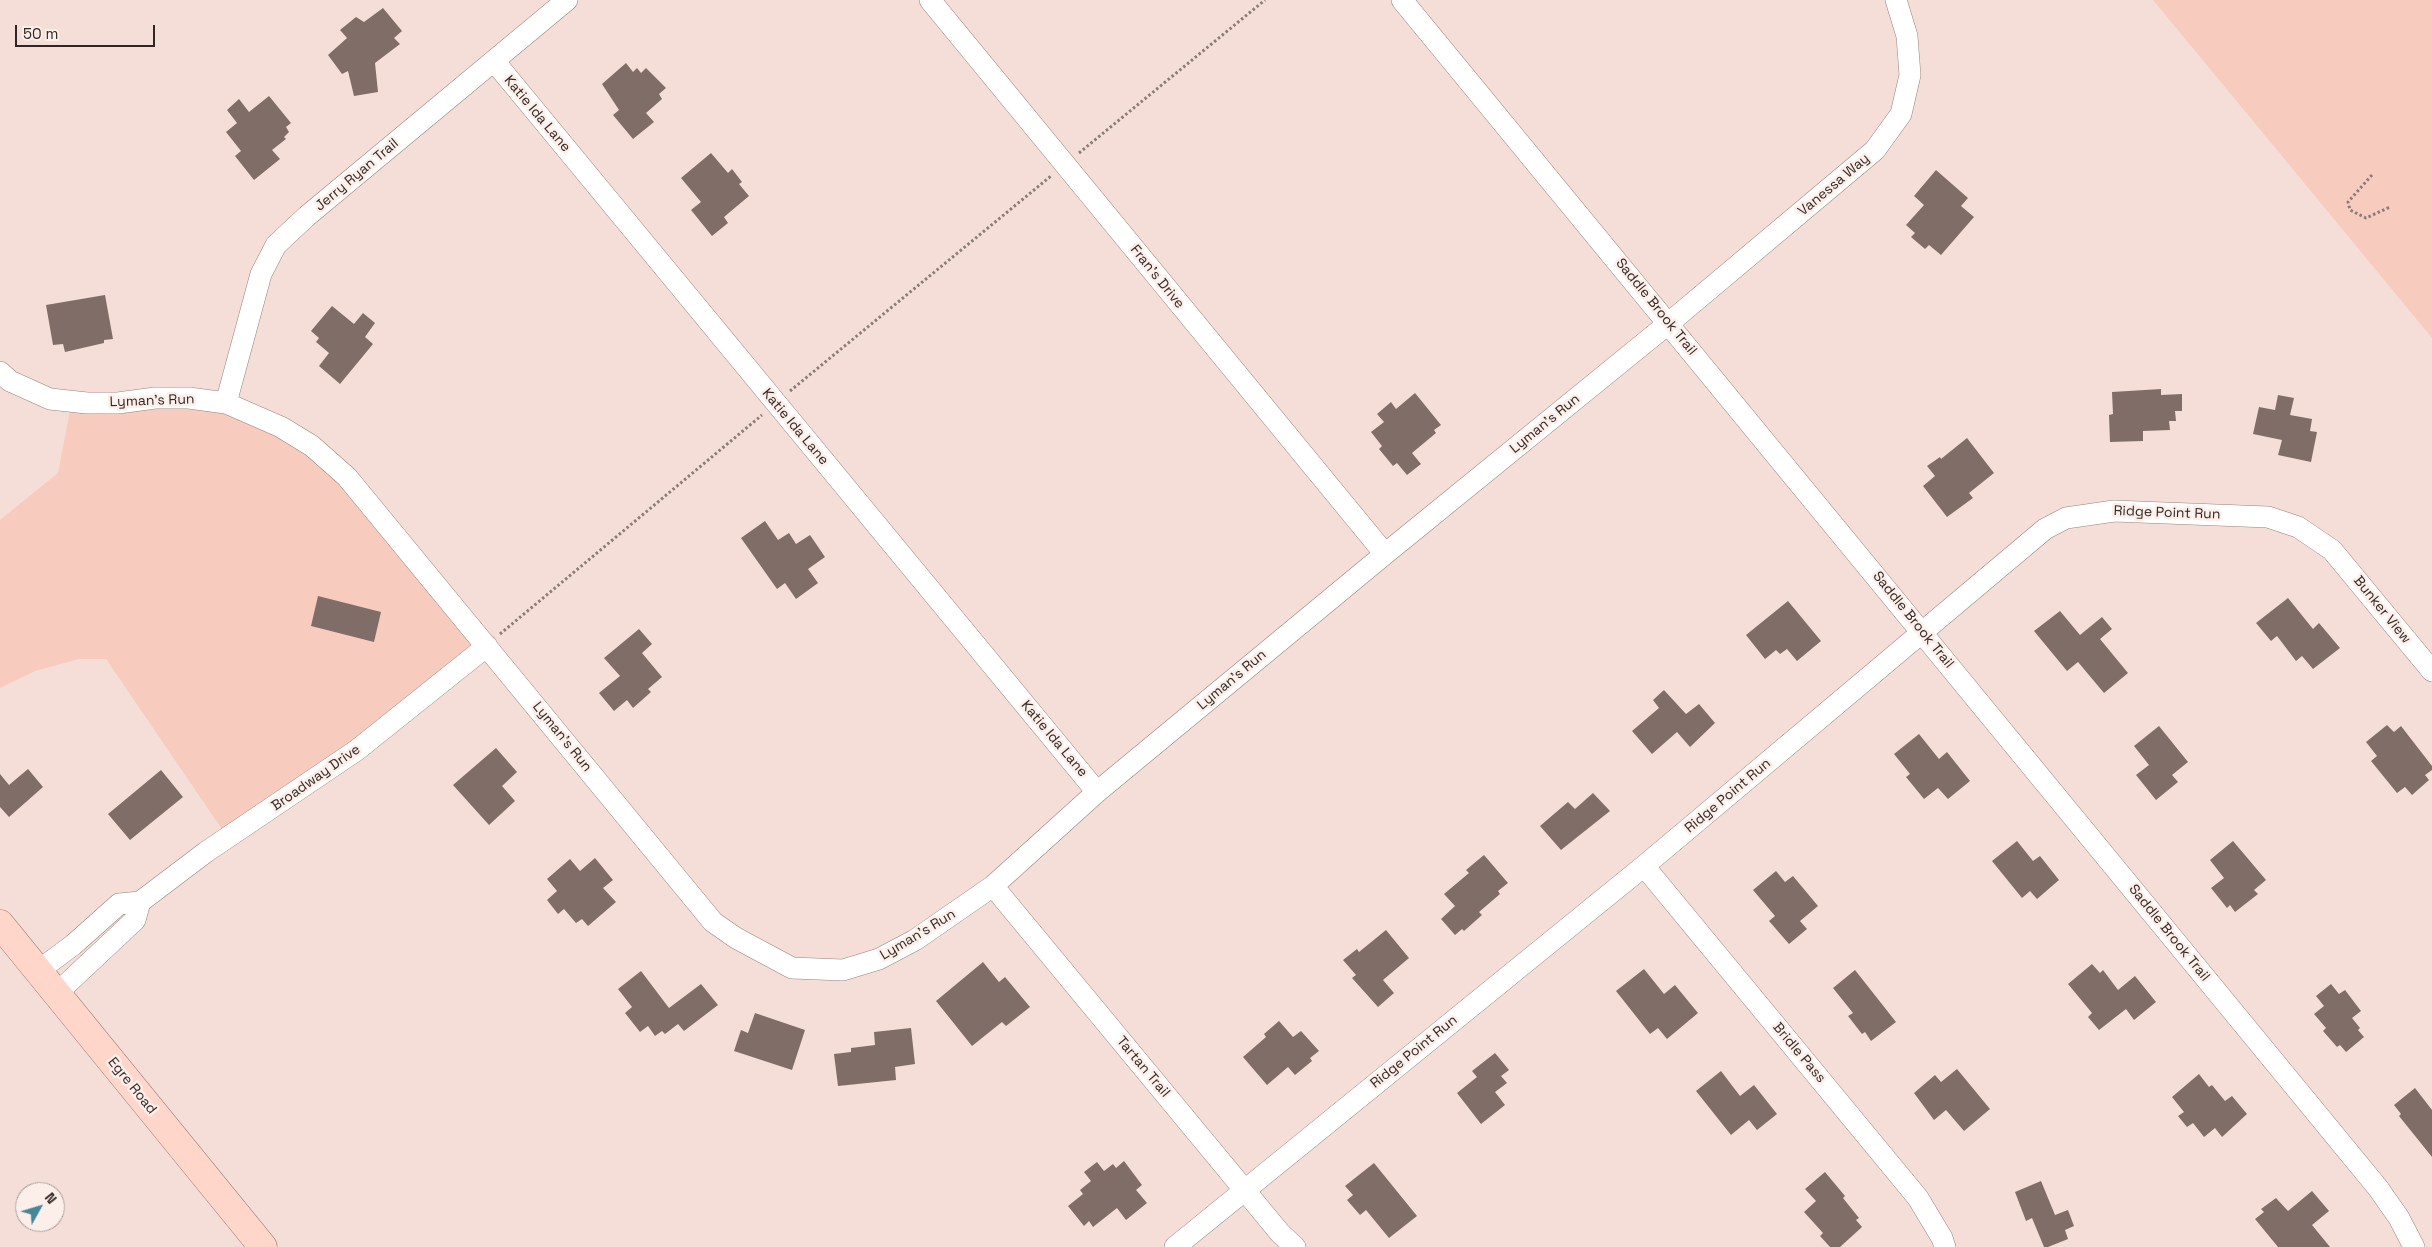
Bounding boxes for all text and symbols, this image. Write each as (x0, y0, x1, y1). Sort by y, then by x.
scale bar (18, 15, 158, 47)
text: 50 m (23, 24, 58, 43)
street label: Katie Ida Lane (500, 72, 574, 156)
street label: Jerry Ryan Trail (312, 135, 402, 215)
street label: Vanessa Way (1795, 150, 1873, 220)
street label: Fran's Drive (1126, 242, 1188, 312)
street label: Saddle Brook Trail (1612, 255, 1700, 359)
street label: Katie Ida Lane (758, 385, 832, 469)
street label: Lyman's Run (109, 391, 195, 411)
street label: Lyman's Run (1507, 391, 1583, 457)
street label: Ridge Point Run (2113, 503, 2221, 523)
street label: Saddle Brook Trail (1869, 568, 1957, 672)
street label: Bunker View (2350, 573, 2414, 647)
street label: Lyman's Run (1194, 646, 1270, 714)
street label: Katie Ida Lane (1017, 697, 1091, 781)
street label: Lyman's Run (529, 699, 595, 775)
street label: Broadway Drive (268, 741, 364, 815)
street label: Ridge Point Run (1682, 755, 1774, 837)
street label: Saddle Brook Trail (2125, 881, 2213, 985)
street label: Lyman's Run (877, 906, 959, 964)
street label: Ridge Point Run (1367, 1012, 1461, 1092)
street label: Bridle Pass (1769, 1020, 1829, 1086)
street label: Tartan Trail (1113, 1033, 1173, 1101)
street label: Egre Road (104, 1054, 160, 1118)
north arrow (15, 1182, 65, 1232)
text: N (41, 1189, 61, 1207)

